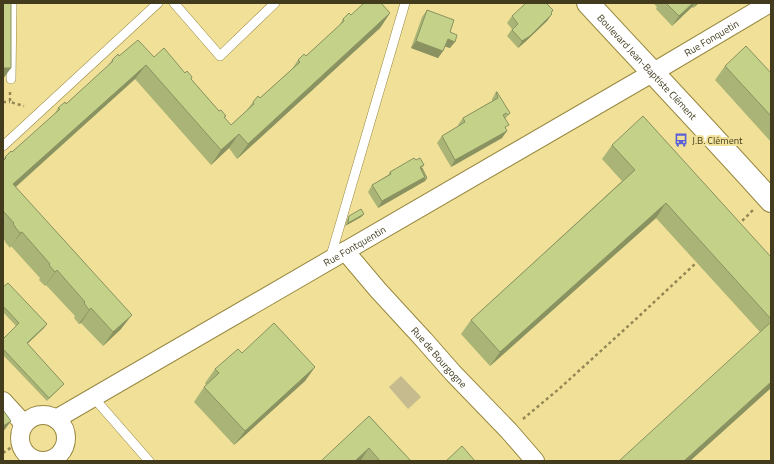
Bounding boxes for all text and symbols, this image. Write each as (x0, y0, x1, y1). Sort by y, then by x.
street label: Boulevard Jean-Baptiste Clément (594, 11, 700, 124)
street label: Rue Fonquetin (681, 16, 742, 60)
bus stop icon: J.B. Clément (673, 132, 689, 148)
place label: J.B. Clément (692, 133, 743, 148)
street label: Rue Fontquentin (321, 222, 389, 270)
street label: Rue de Bourgogne (407, 324, 470, 391)

